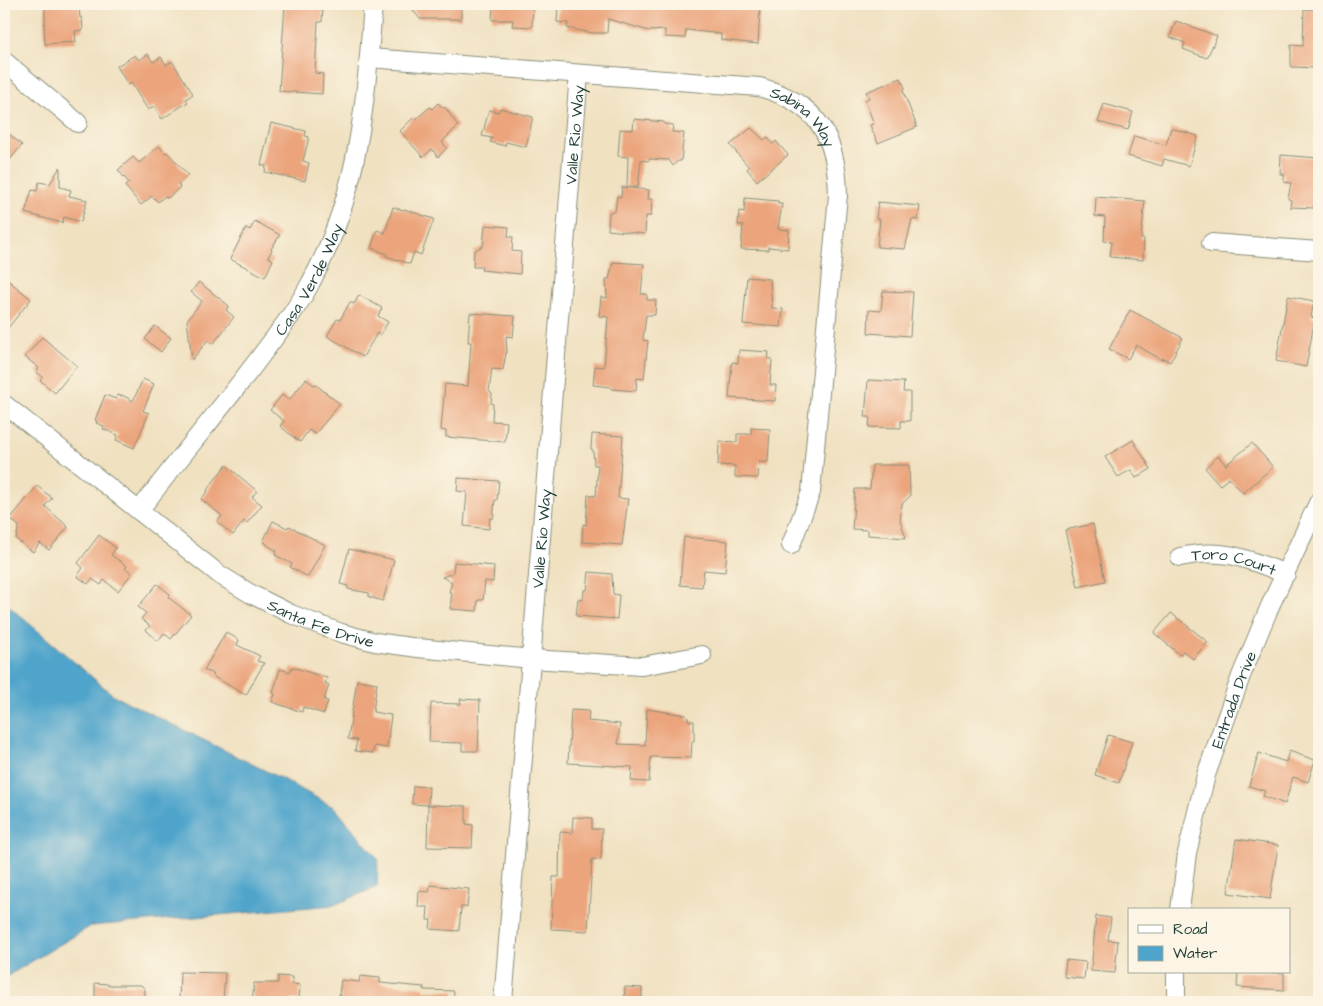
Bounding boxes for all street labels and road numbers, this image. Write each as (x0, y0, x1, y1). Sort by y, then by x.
street label: Sabina Way (767, 81, 840, 151)
street label: Valle Rio Way (560, 84, 591, 185)
street label: Casa Verde Way (270, 220, 349, 340)
street label: Valle Rio Way (527, 488, 558, 589)
street label: Toro Court (1190, 543, 1280, 581)
street label: Santa Fe Drive (264, 594, 377, 653)
street label: Entrada Drive (1206, 647, 1262, 751)

